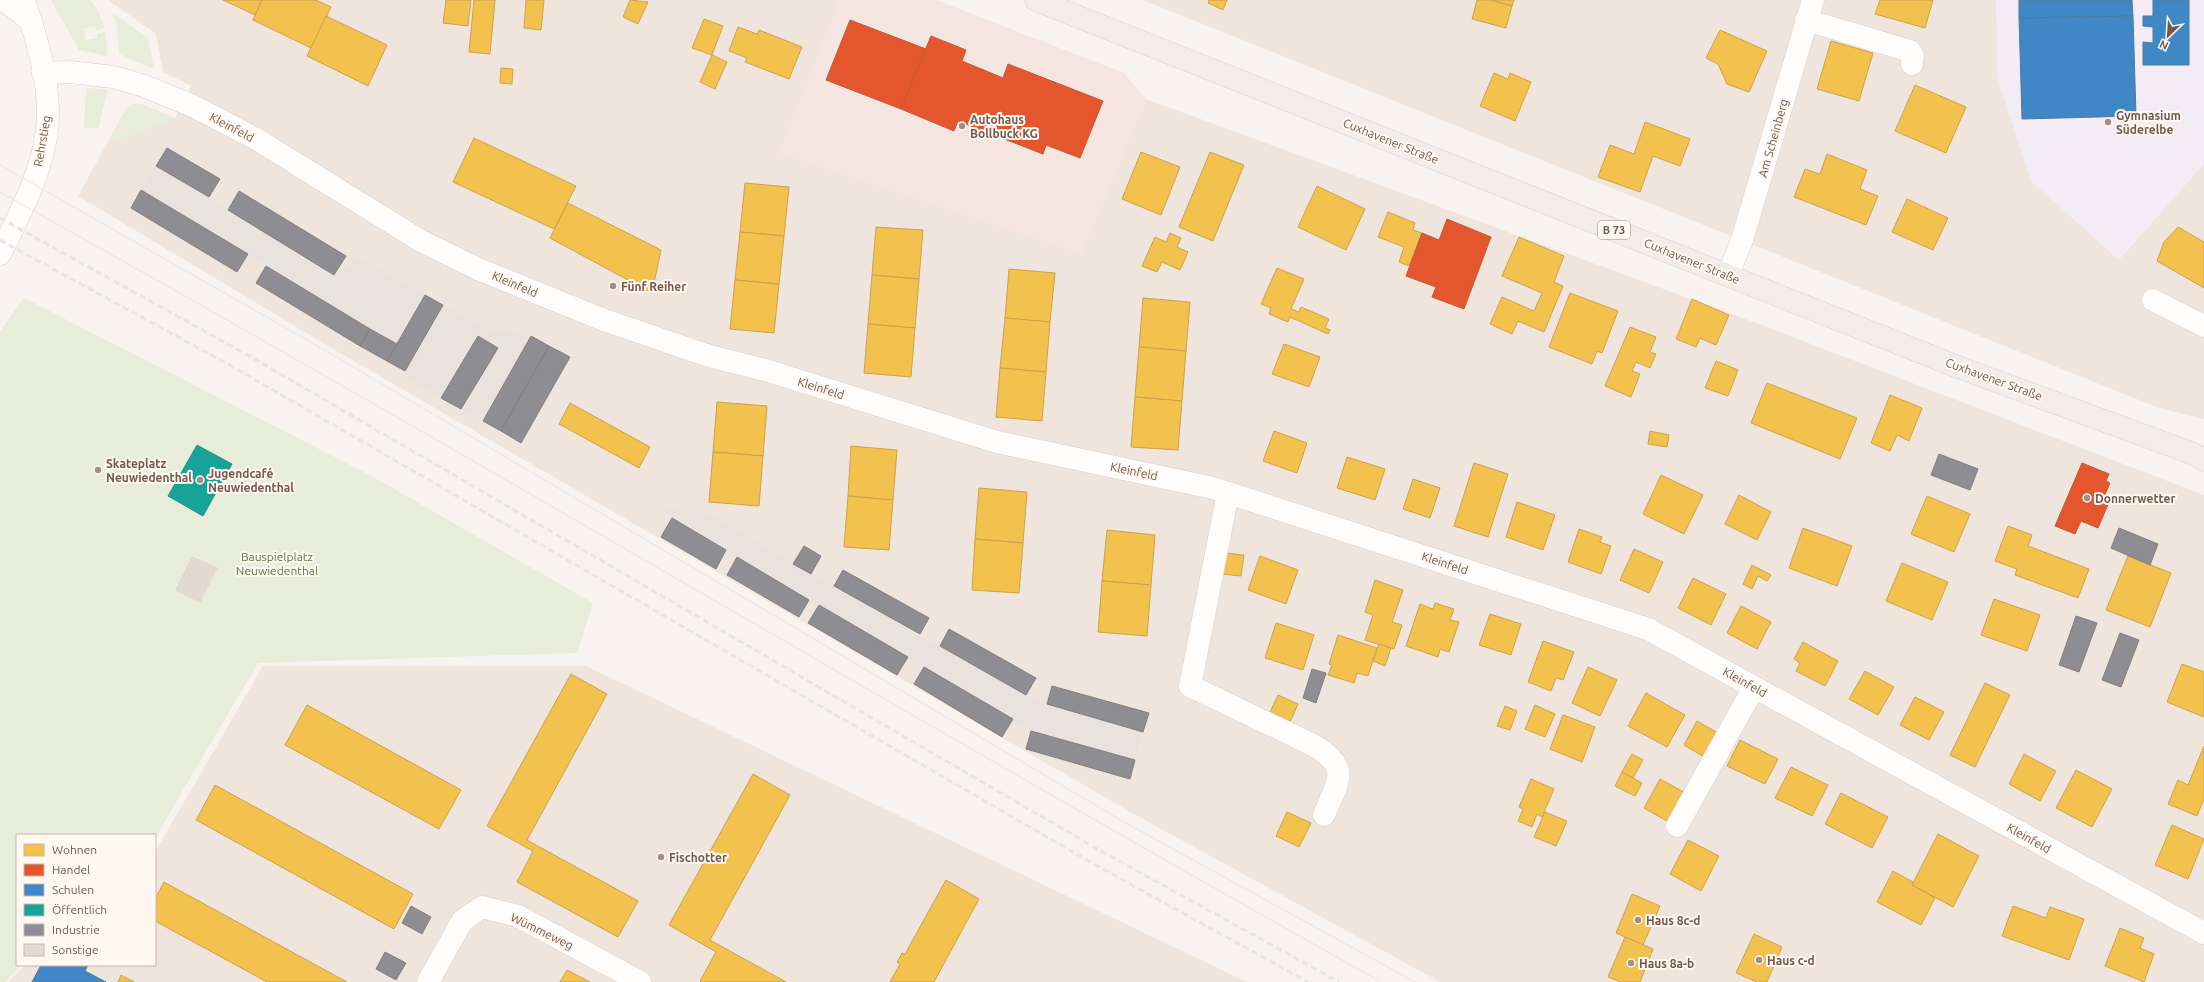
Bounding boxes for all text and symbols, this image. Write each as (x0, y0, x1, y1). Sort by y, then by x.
north arrow (2148, 16, 2188, 56)
text: N (2158, 38, 2170, 52)
street label: Am Scheinberg (1756, 97, 1790, 179)
place label: Gymnasium Süderelbe (2116, 109, 2181, 136)
street label: Kleinfeld (208, 110, 256, 144)
place label: Autohaus Bollbuck KG (970, 113, 1038, 140)
street label: Rehrstieg (31, 114, 53, 168)
street label: Cuxhavener Straße (1341, 116, 1441, 166)
marker: Gymnasium Süderelbe (2103, 117, 2113, 127)
marker: Autohaus Bollbuck KG (957, 121, 967, 131)
road number: B 73 (1598, 221, 1630, 239)
street label: Cuxhavener Straße (1642, 236, 1742, 286)
street label: Kleinfeld (490, 269, 540, 299)
place label: Fünf Reiher (621, 280, 686, 293)
marker: Fünf Reiher (608, 281, 618, 291)
street label: Cuxhavener Straße (1944, 355, 2044, 403)
street label: Kleinfeld (796, 375, 846, 401)
place label: Skateplatz Neuwiedenthal (106, 457, 192, 484)
street label: Kleinfeld (1109, 460, 1159, 482)
marker: Skateplatz Neuwiedenthal (93, 465, 103, 475)
place label: Jugendcafé Neuwiedenthal (208, 467, 294, 494)
marker: Jugendcafé Neuwiedenthal (195, 475, 205, 485)
place label: Donnerwetter (2095, 492, 2175, 505)
marker: Donnerwetter (2082, 493, 2092, 503)
street label: Kleinfeld (1420, 549, 1470, 577)
park label: Bauspielplatz Neuwiedenthal (236, 550, 318, 577)
street label: Kleinfeld (1721, 665, 1769, 699)
street label: Kleinfeld (2005, 821, 2053, 855)
legend (16, 834, 156, 966)
text: Wohnen (52, 843, 97, 856)
place label: Fischotter (669, 851, 727, 864)
marker: Fischotter (656, 852, 666, 862)
text: Handel (52, 863, 90, 876)
text: Schulen (52, 883, 94, 896)
text: Öffentlich (52, 903, 107, 916)
street label: Wümmeweg (509, 910, 575, 952)
place label: Haus 8c-d (1646, 914, 1700, 927)
marker: Haus 8c-d (1633, 915, 1643, 925)
text: Industrie (52, 923, 100, 936)
text: Sonstige (52, 943, 99, 956)
place label: Haus c-d (1767, 954, 1815, 967)
marker: Haus c-d (1754, 955, 1764, 965)
place label: Haus 8a-b (1639, 957, 1694, 970)
marker: Haus 8a-b (1626, 958, 1636, 968)

